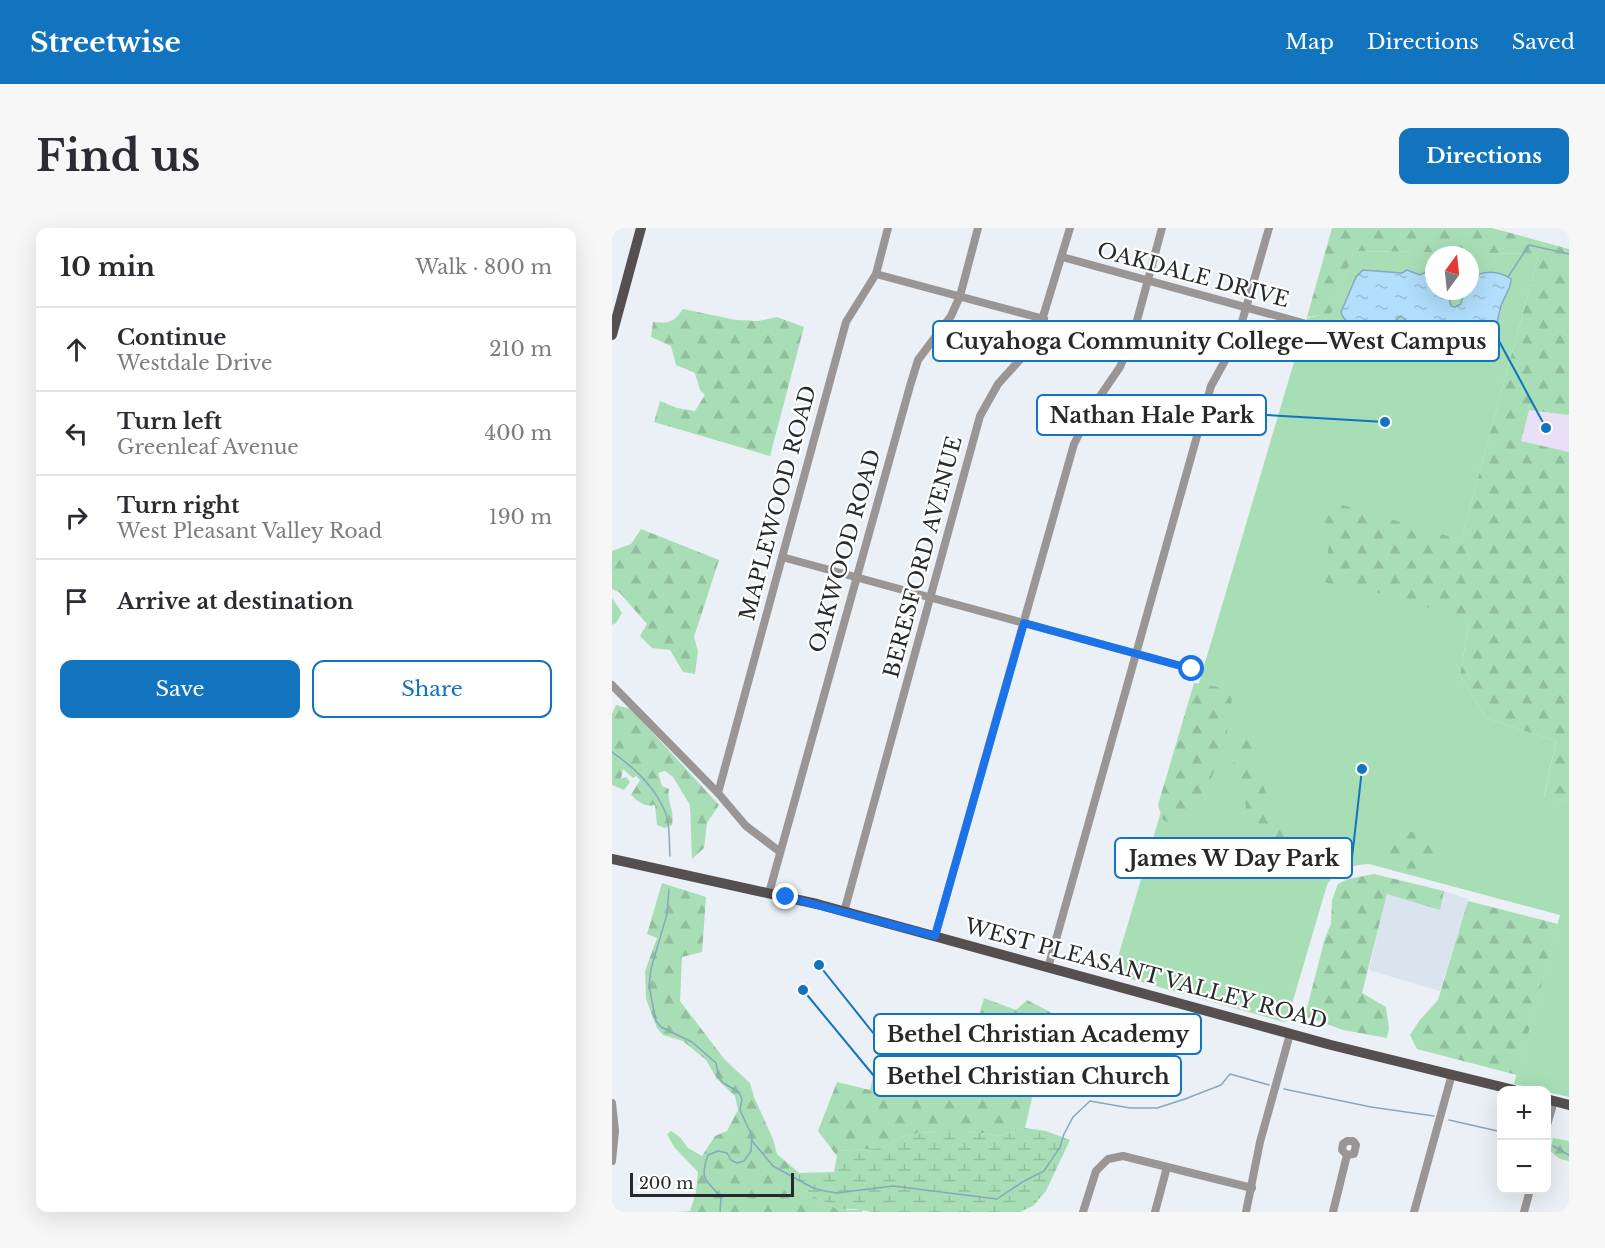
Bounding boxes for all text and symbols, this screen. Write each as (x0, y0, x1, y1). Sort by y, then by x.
text: Streetwise (30, 25, 181, 60)
text: Map (1285, 29, 1334, 55)
text: Directions (1367, 29, 1479, 55)
text: Saved (1512, 29, 1575, 55)
button: Directions (1399, 128, 1569, 184)
text: Find us (36, 130, 200, 182)
street label: OAKDALE DRIVE (1094, 237, 1292, 313)
north arrow (1425, 246, 1479, 300)
text: 10 min (60, 251, 155, 283)
text: Walk · 800 m (416, 255, 552, 279)
callout: Cuyahoga Community College—West Campus (933, 321, 1499, 361)
text: Continue (117, 324, 226, 351)
text: Cuyahoga Community College—West Campus (945, 328, 1487, 355)
icon: ahead (60, 333, 93, 366)
text: 210 m (489, 337, 552, 361)
text: Westdale Drive (117, 351, 273, 375)
street label: MAPLEWOOD ROAD (734, 383, 822, 623)
callout: Nathan Hale Park (1037, 395, 1266, 435)
text: Nathan Hale Park (1050, 402, 1255, 429)
text: Turn left (117, 408, 222, 435)
icon: left (60, 417, 93, 450)
text: 400 m (485, 421, 552, 445)
street label: BERESFORD AVENUE (878, 433, 968, 681)
text: Greenleaf Avenue (117, 435, 299, 459)
street label: OAKWOOD ROAD (804, 446, 886, 656)
text: Turn right (117, 492, 239, 519)
icon: right (60, 501, 93, 534)
text: 190 m (489, 505, 552, 529)
text: West Pleasant Valley Road (117, 519, 382, 543)
icon: arrive (60, 585, 93, 618)
text: Arrive at destination (117, 588, 354, 615)
route start (1178, 655, 1204, 681)
button: Save (60, 660, 300, 718)
button: Share (312, 660, 552, 718)
callout: James W Day Park (1115, 838, 1352, 878)
text: James W Day Park (1125, 845, 1340, 872)
route end (772, 883, 798, 909)
street label: WEST PLEASANT VALLEY ROAD (961, 913, 1330, 1035)
callout: Bethel Christian Academy (874, 1014, 1201, 1054)
text: Bethel Christian Academy (887, 1021, 1190, 1048)
callout: Bethel Christian Church (874, 1056, 1181, 1096)
text: Bethel Christian Church (886, 1063, 1170, 1090)
map controls (1497, 1086, 1551, 1194)
button: + (1497, 1086, 1551, 1140)
button: − (1497, 1140, 1551, 1194)
scale bar (630, 1170, 794, 1198)
text: 200 m (639, 1173, 693, 1193)

